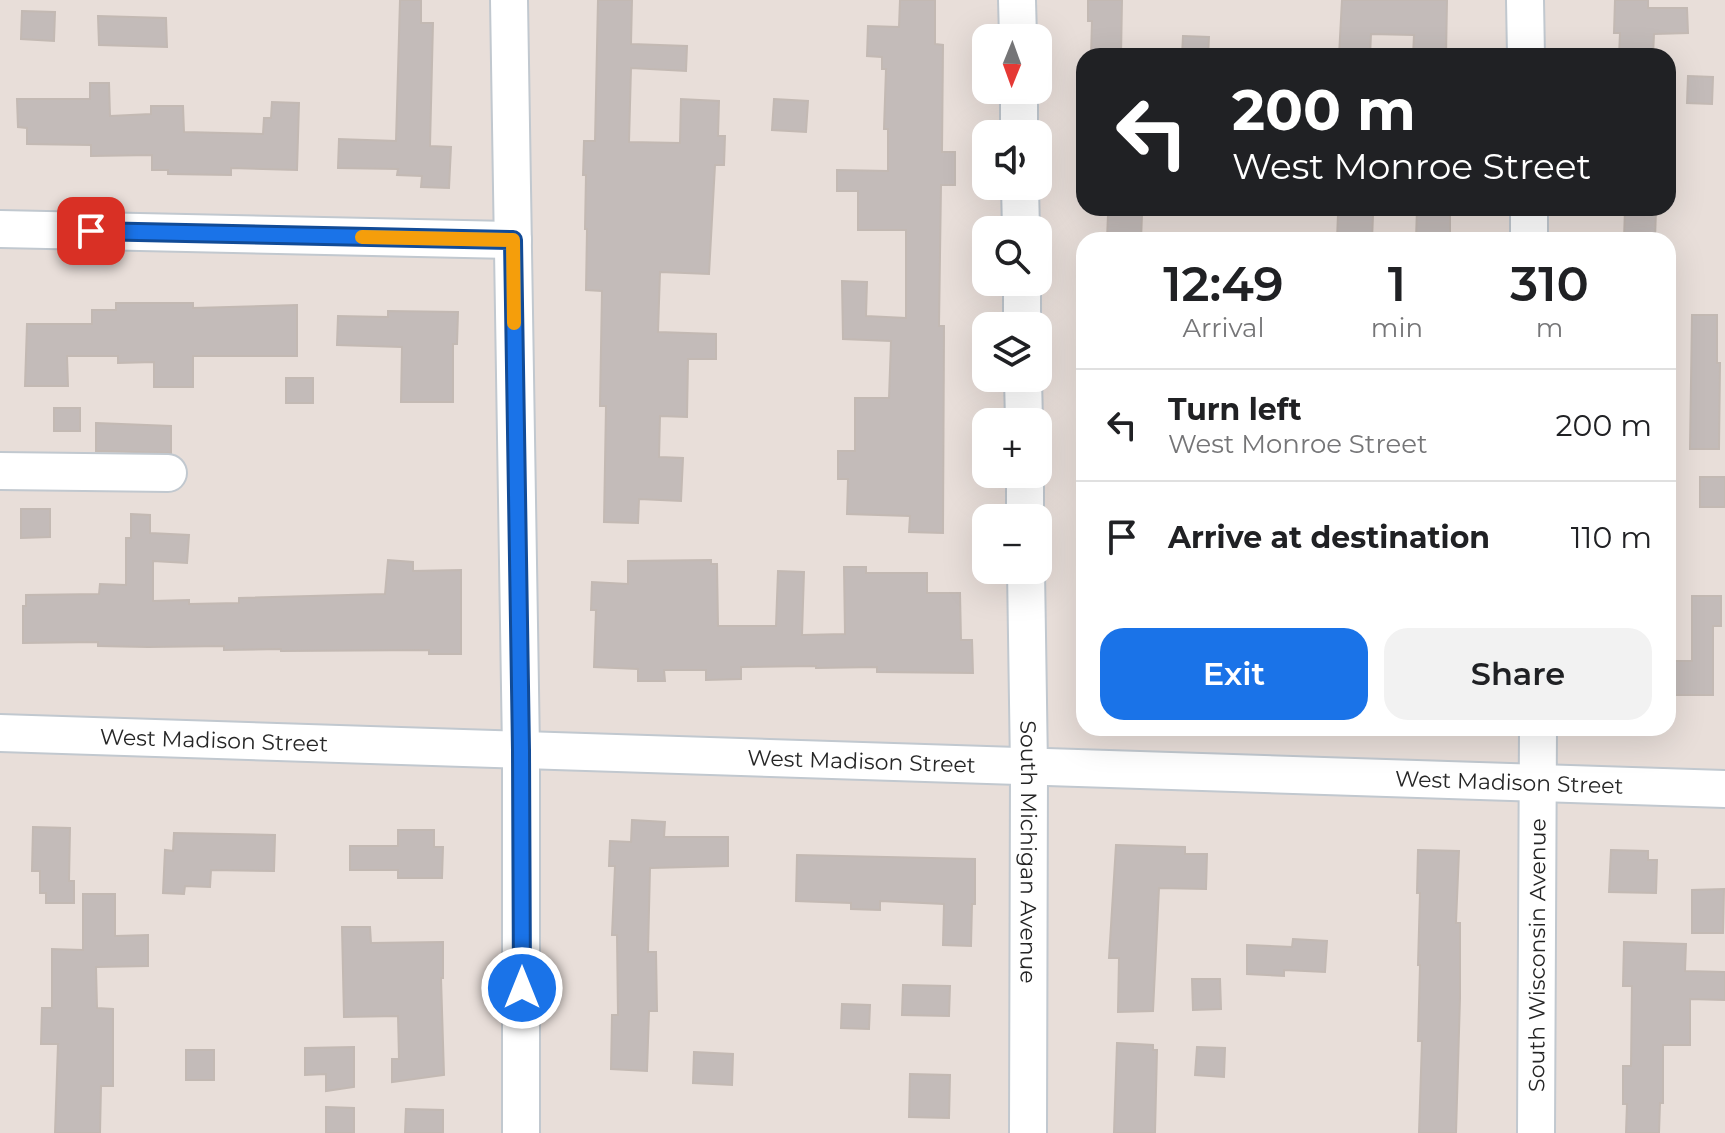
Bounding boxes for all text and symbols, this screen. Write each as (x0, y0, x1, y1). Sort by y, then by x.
north arrow (972, 24, 1052, 104)
map controls (972, 24, 1052, 584)
text: 200 m (1232, 76, 1416, 144)
icon: left (1100, 80, 1204, 184)
button: sound (972, 120, 1052, 200)
text: West Monroe Street (1232, 144, 1591, 188)
pin (57, 197, 125, 265)
icon: arrive (69, 209, 113, 253)
button: search (972, 216, 1052, 296)
text: 12:49 (1163, 255, 1284, 313)
text: 1 (1388, 255, 1406, 313)
text: 310 (1510, 255, 1589, 313)
button: layers (972, 312, 1052, 392)
text: Arrival (1182, 312, 1264, 344)
text: min (1371, 312, 1423, 344)
text: m (1536, 312, 1563, 344)
text: Turn left (1168, 391, 1301, 428)
icon: left (1100, 403, 1144, 447)
text: 200 m (1556, 407, 1652, 444)
button: + (972, 408, 1052, 488)
text: West Monroe Street (1168, 428, 1427, 460)
button: − (972, 504, 1052, 584)
icon: arrive (1100, 515, 1144, 559)
text: Arrive at destination (1168, 519, 1490, 556)
text: 110 m (1571, 519, 1652, 556)
button: Exit (1100, 628, 1368, 720)
button: Share (1384, 628, 1652, 720)
street label: South Michigan Avenue (1015, 720, 1043, 984)
street label: West Madison Street (99, 723, 329, 757)
street label: West Madison Street (747, 744, 976, 778)
street label: West Madison Street (1395, 765, 1624, 799)
street label: South Wisconsin Avenue (1523, 818, 1551, 1092)
position arrow (480, 946, 564, 1030)

